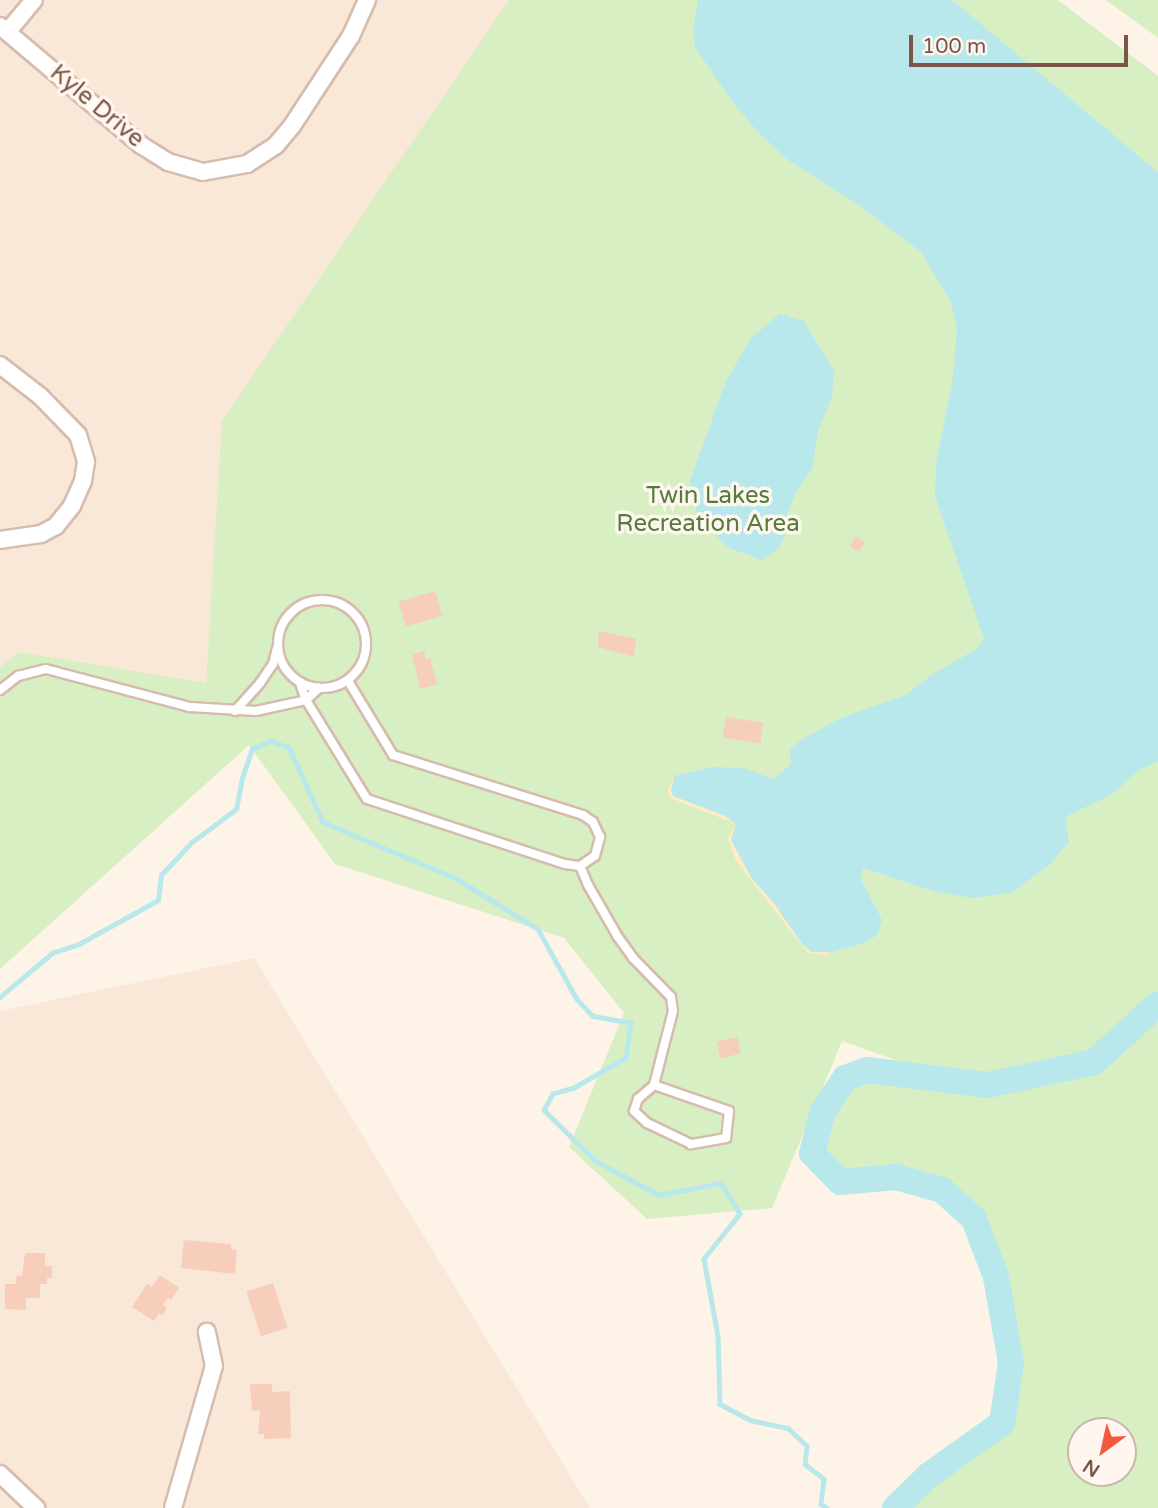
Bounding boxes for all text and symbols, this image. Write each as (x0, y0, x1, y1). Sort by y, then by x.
scale bar (913, 21, 1132, 65)
text: 100 m (922, 34, 986, 59)
street label: Kyle Drive (44, 58, 150, 154)
park label: Twin Lakes Recreation Area (616, 482, 800, 538)
north arrow (1067, 1417, 1137, 1487)
text: N (1079, 1455, 1104, 1481)

